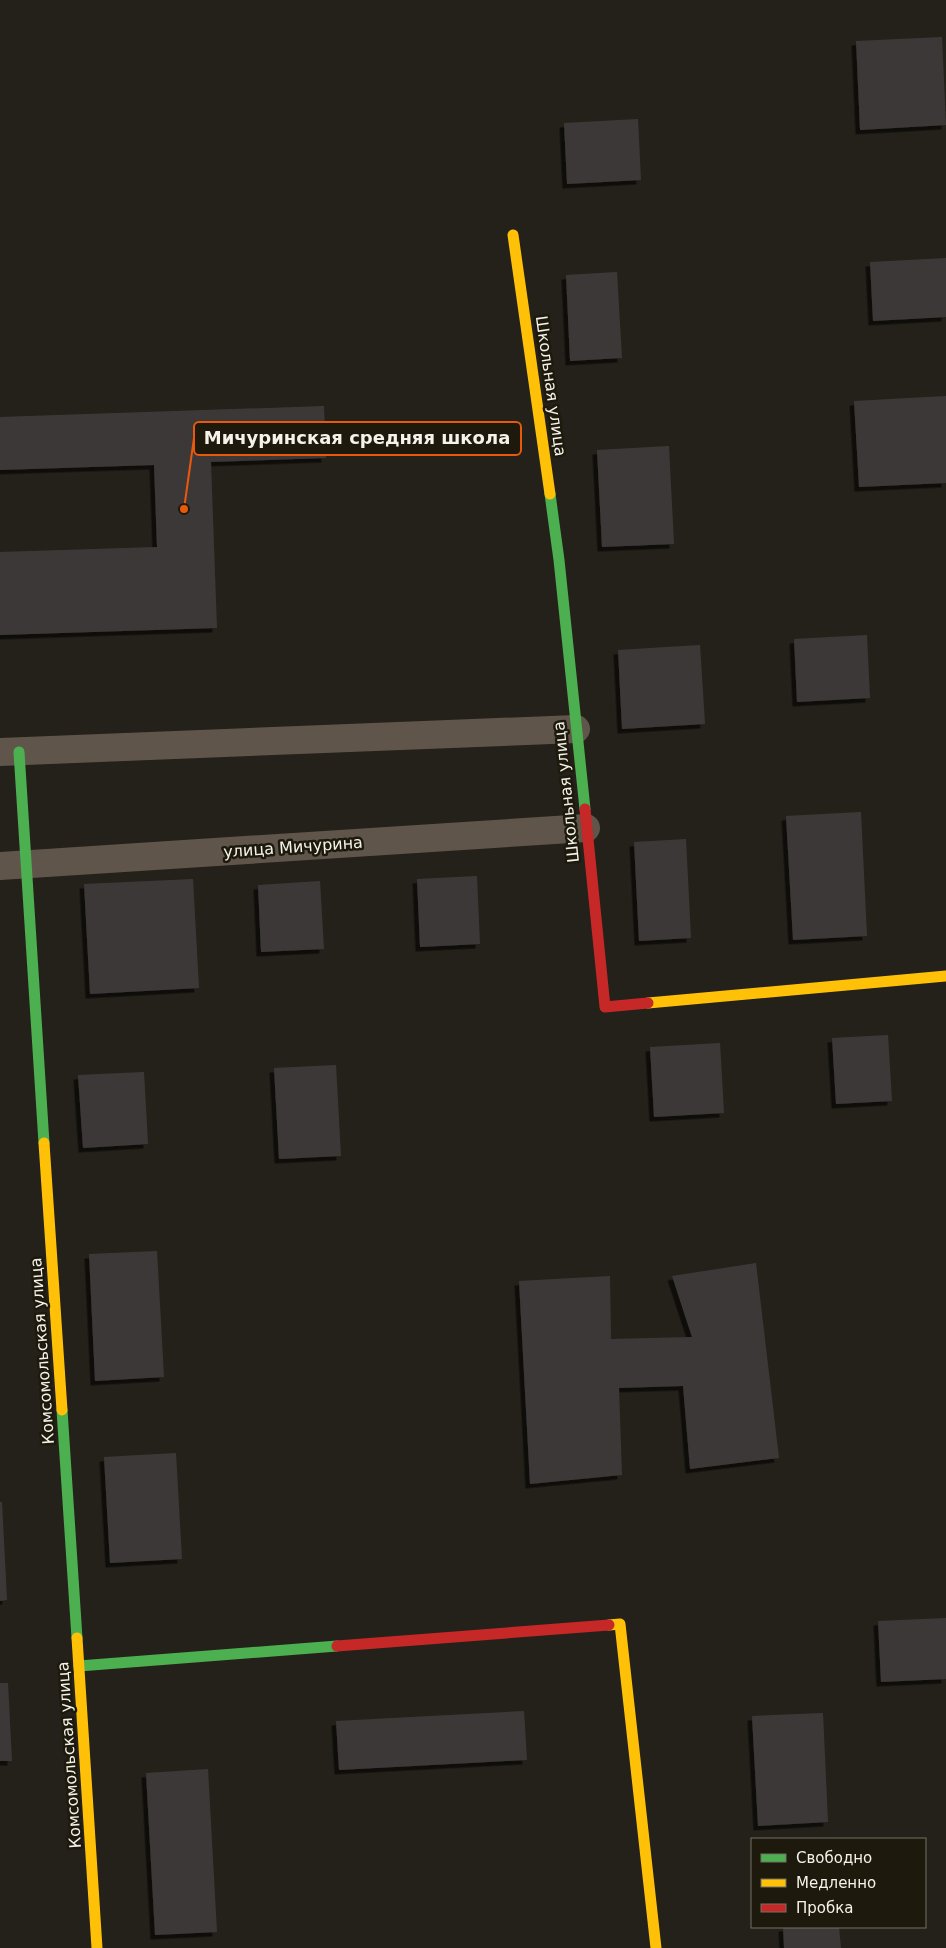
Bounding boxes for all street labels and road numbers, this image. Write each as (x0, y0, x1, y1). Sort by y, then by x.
street label: Школьная улица (532, 314, 570, 458)
street label: Школьная улица (549, 720, 583, 864)
street label: улица Мичурина (223, 833, 363, 861)
street label: Комсомольская улица (26, 1257, 58, 1445)
street label: Комсомольская улица (53, 1661, 85, 1849)

